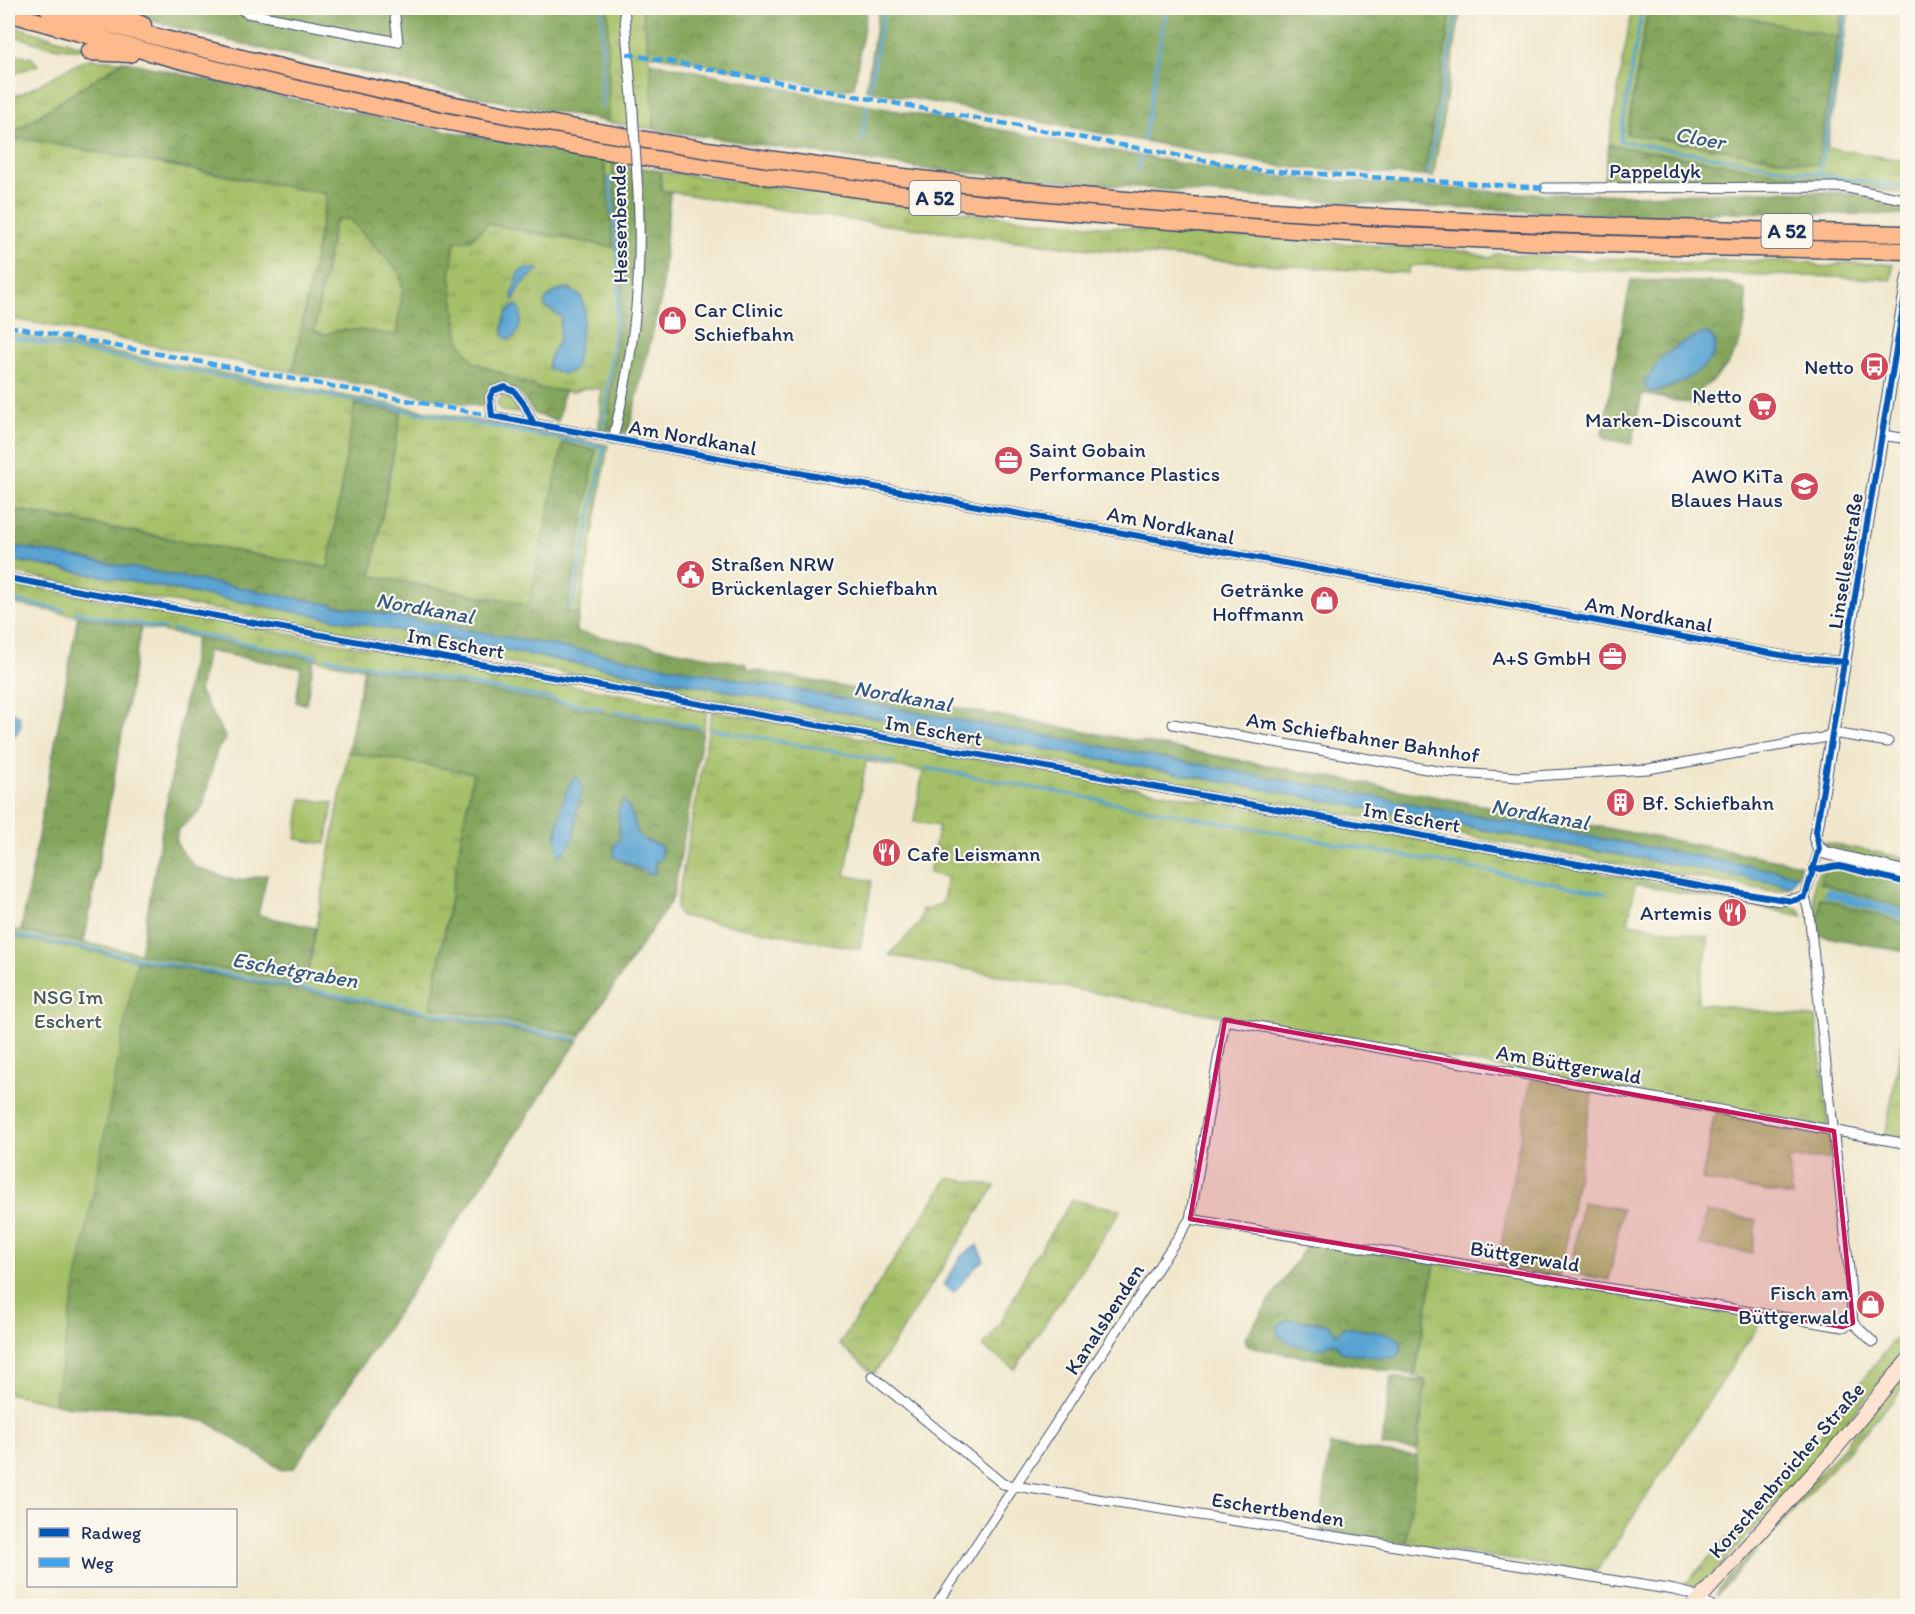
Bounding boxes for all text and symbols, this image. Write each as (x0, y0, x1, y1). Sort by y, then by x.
water label: Cloer (1673, 120, 1730, 156)
street label: Pappeldyk (1609, 158, 1701, 183)
street label: Hessenbende (605, 164, 633, 284)
road number: A 52 (910, 181, 960, 215)
road number: A 52 (1762, 214, 1812, 248)
place label: Car Clinic Schiefbahn (694, 297, 794, 346)
shop icon: Car Clinic Schiefbahn (657, 305, 689, 337)
bus stop icon: Netto (1859, 350, 1891, 382)
place label: Netto (1804, 354, 1854, 379)
place label: Netto Marken-Discount (1585, 383, 1742, 432)
supermarket icon: Netto Marken-Discount (1747, 391, 1779, 423)
street label: Am Nordkanal (627, 413, 759, 461)
place label: Saint Gobain Performance Plastics (1029, 437, 1220, 486)
office icon: Saint Gobain Performance Plastics (992, 445, 1024, 477)
place label: AWO KiTa Blaues Haus (1671, 463, 1783, 512)
school or university icon: AWO KiTa Blaues Haus (1788, 471, 1820, 503)
street label: Linsellesstraße (1822, 491, 1868, 631)
street label: Am Nordkanal (1105, 500, 1237, 550)
place label: Straßen NRW Brückenlager Schiefbahn (711, 551, 938, 600)
public building icon: Straßen NRW Brückenlager Schiefbahn (674, 559, 706, 591)
place label: Getränke Hoffmann (1212, 577, 1304, 626)
shop icon: Getränke Hoffmann (1309, 585, 1341, 617)
water label: Nordkanal (374, 586, 478, 630)
street label: Am Nordkanal (1583, 590, 1715, 638)
street label: Im Eschert (405, 622, 507, 664)
office icon: A+S GmbH (1596, 641, 1628, 673)
place label: A+S GmbH (1492, 645, 1591, 670)
water label: Nordkanal (852, 674, 956, 718)
street label: Am Schiefbahner Bahnhof (1245, 706, 1481, 768)
street label: Im Eschert (883, 709, 985, 751)
building icon: Bf. Schiefbahn (1605, 786, 1637, 818)
place label: Bf. Schiefbahn (1642, 790, 1774, 815)
water label: Nordkanal (1489, 792, 1593, 836)
street label: Im Eschert (1361, 796, 1463, 838)
restaurant icon: Cafe Leismann (870, 837, 902, 869)
place label: Cafe Leismann (907, 841, 1040, 866)
restaurant icon: Artemis (1717, 896, 1749, 928)
place label: Artemis (1640, 900, 1712, 925)
water label: Eschetgraben (230, 946, 360, 994)
park label: NSG Im Eschert (33, 984, 104, 1033)
street label: Am Büttgerwald (1494, 1039, 1644, 1089)
street label: Büttgerwald (1468, 1235, 1582, 1277)
street label: Kanalsbenden (1059, 1259, 1149, 1379)
place label: Fisch am Büttgerwald (1738, 1280, 1849, 1329)
shop icon: Fisch am Büttgerwald (1854, 1288, 1886, 1320)
street label: Korschenbroicher Straße (1703, 1377, 1869, 1563)
street label: Eschertbenden (1210, 1486, 1346, 1532)
legend (27, 1509, 237, 1587)
text: Radweg (81, 1522, 142, 1544)
text: Weg (81, 1552, 114, 1574)

